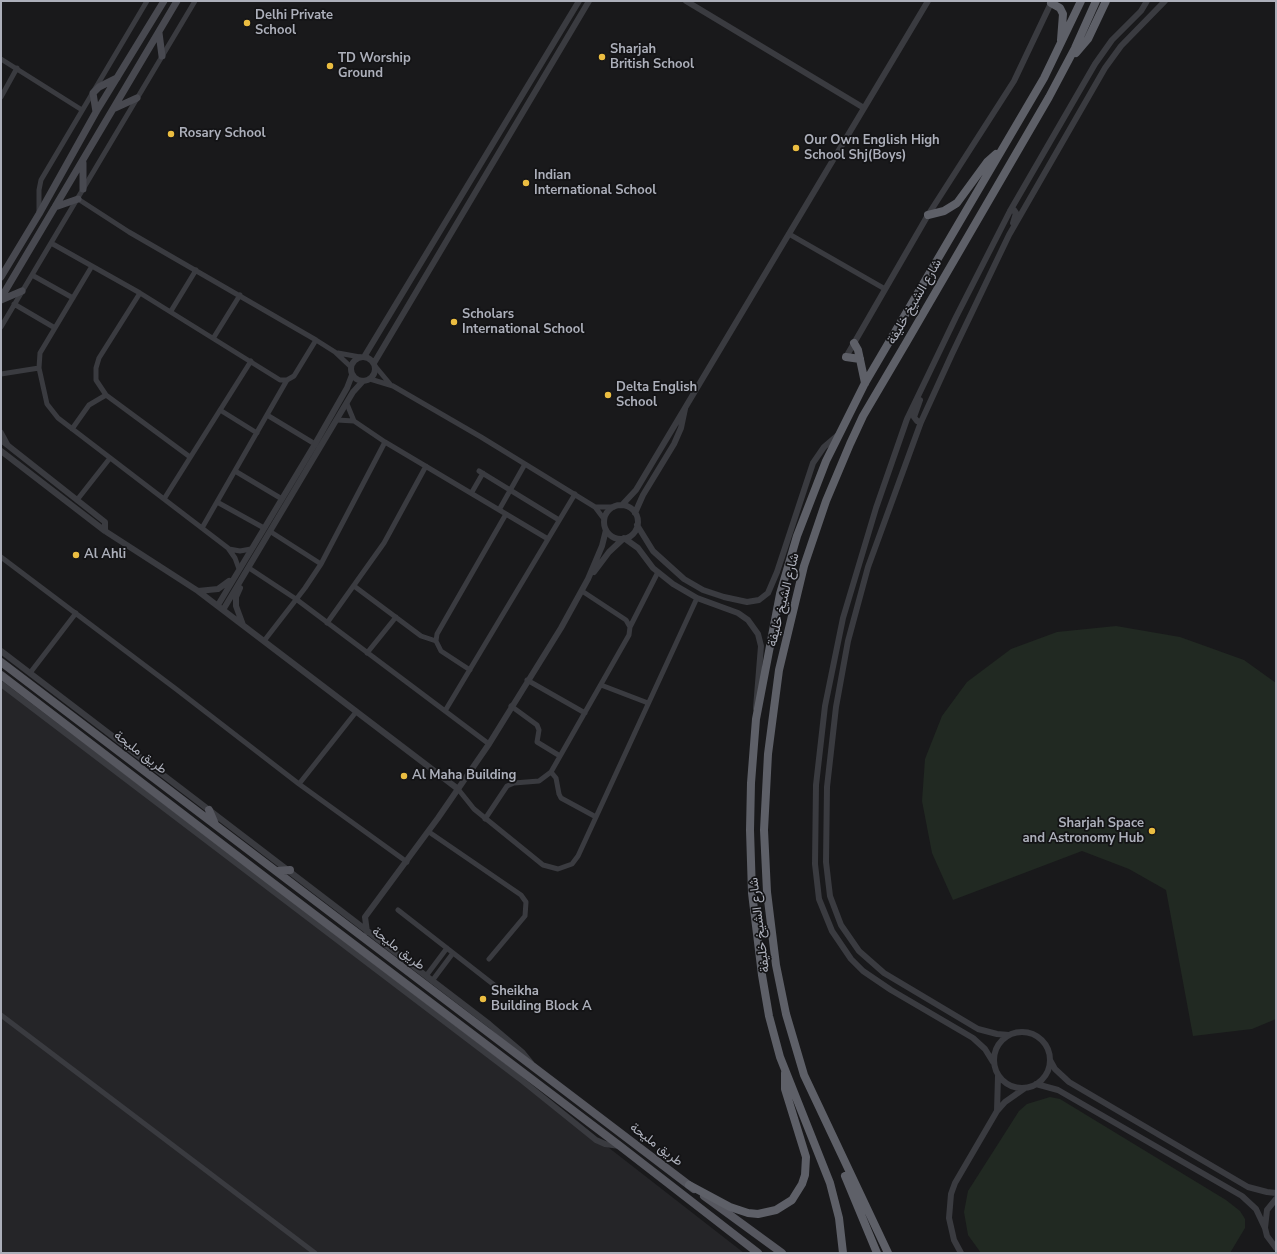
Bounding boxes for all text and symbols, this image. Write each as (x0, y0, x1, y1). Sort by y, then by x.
place label: Delhi Private School (255, 8, 333, 39)
marker: Delhi Private School (242, 18, 252, 28)
place label: Sharjah British School (610, 42, 694, 73)
place label: TD Worship Ground (338, 51, 411, 82)
marker: Sharjah British School (597, 52, 607, 62)
marker: TD Worship Ground (325, 61, 335, 71)
place label: Rosary School (179, 126, 266, 142)
marker: Rosary School (166, 129, 176, 139)
place label: Our Own English High School Shj(Boys) (804, 133, 940, 164)
marker: Our Own English High School Shj(Boys) (791, 143, 801, 153)
place label: Indian International School (534, 168, 656, 199)
marker: Indian International School (521, 178, 531, 188)
street label: شارع الشيخ خليفة (884, 257, 946, 347)
place label: Scholars International School (462, 307, 584, 338)
marker: Scholars International School (449, 317, 459, 327)
place label: Delta English School (616, 380, 697, 411)
marker: Delta English School (603, 390, 613, 400)
place label: Al Ahli (84, 547, 126, 563)
marker: Al Ahli (71, 550, 81, 560)
street label: شارع الشيخ خليفة (765, 552, 803, 648)
street label: طريق مليحة (110, 728, 170, 778)
place label: Al Maha Building (412, 768, 516, 784)
marker: Al Maha Building (399, 771, 409, 781)
place label: Sharjah Space and Astronomy Hub (1023, 816, 1144, 847)
marker: Sharjah Space and Astronomy Hub (1147, 826, 1157, 836)
street label: شارع الشيخ خليفة (746, 877, 774, 973)
street label: طريق مليحة (368, 924, 428, 974)
place label: Sheikha Building Block A (491, 984, 592, 1015)
marker: Sheikha Building Block A (478, 994, 488, 1004)
street label: طريق مليحة (626, 1120, 686, 1170)

